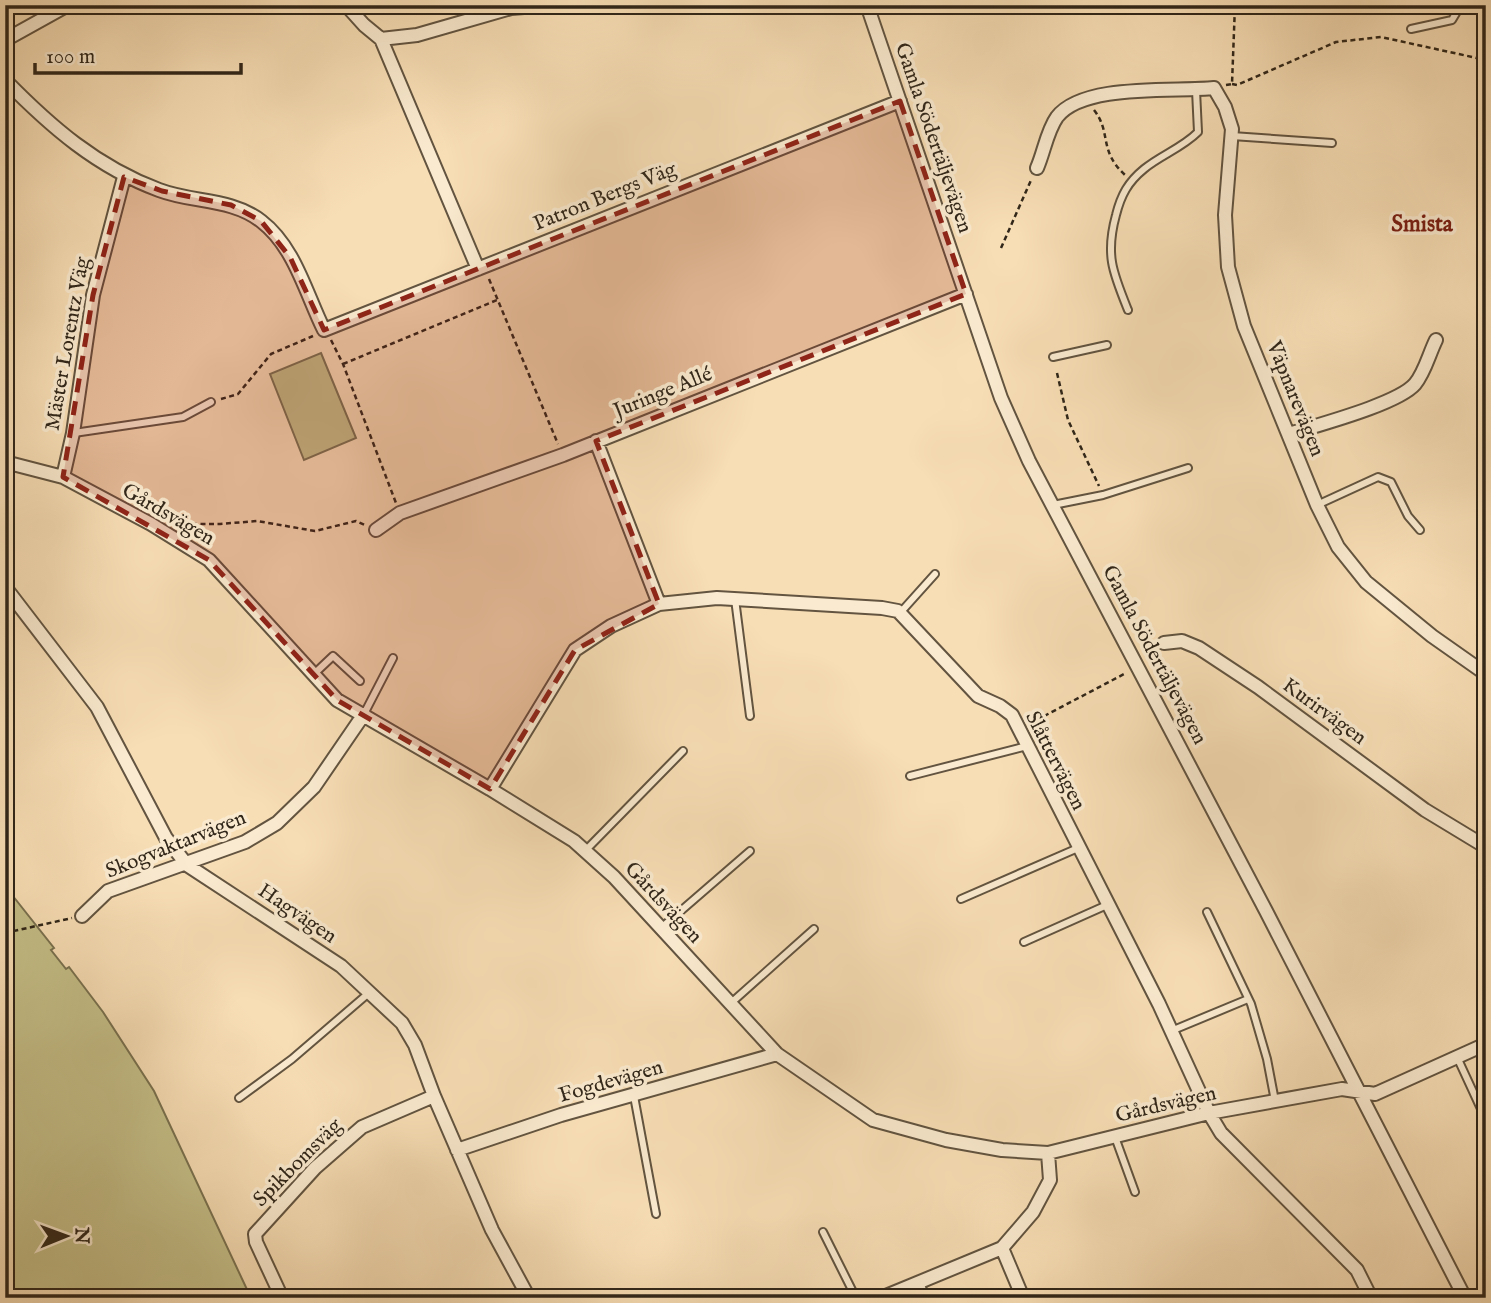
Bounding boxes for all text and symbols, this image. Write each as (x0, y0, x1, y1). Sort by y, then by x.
scale bar (35, 32, 242, 76)
street label: Gamla Södertäljevägen (888, 39, 978, 237)
text: 100 m (46, 44, 95, 71)
street label: Patron Bergs Väg (530, 156, 681, 238)
district label: Smista (1391, 210, 1454, 239)
street label: Mäster Lorentz Väg (39, 254, 97, 433)
street label: Väpnarevägen (1259, 336, 1330, 461)
street label: Juringe Allé (608, 361, 717, 426)
street label: Gårdsvägen (117, 478, 219, 552)
street label: Gamla Södertäljevägen (1095, 561, 1213, 749)
street label: Kurirvägen (1277, 672, 1371, 752)
street label: Slåttervägen (1018, 707, 1092, 815)
street label: Skogvaktarvägen (102, 805, 250, 885)
street label: Gårdsvägen (618, 856, 708, 950)
street label: Hagvägen (252, 878, 342, 950)
street label: Fogdevägen (556, 1054, 666, 1110)
street label: Gårdsvägen (1113, 1080, 1219, 1130)
street label: Spikbomsväg (248, 1112, 349, 1213)
north arrow (32, 1202, 102, 1272)
text: N (69, 1226, 93, 1245)

